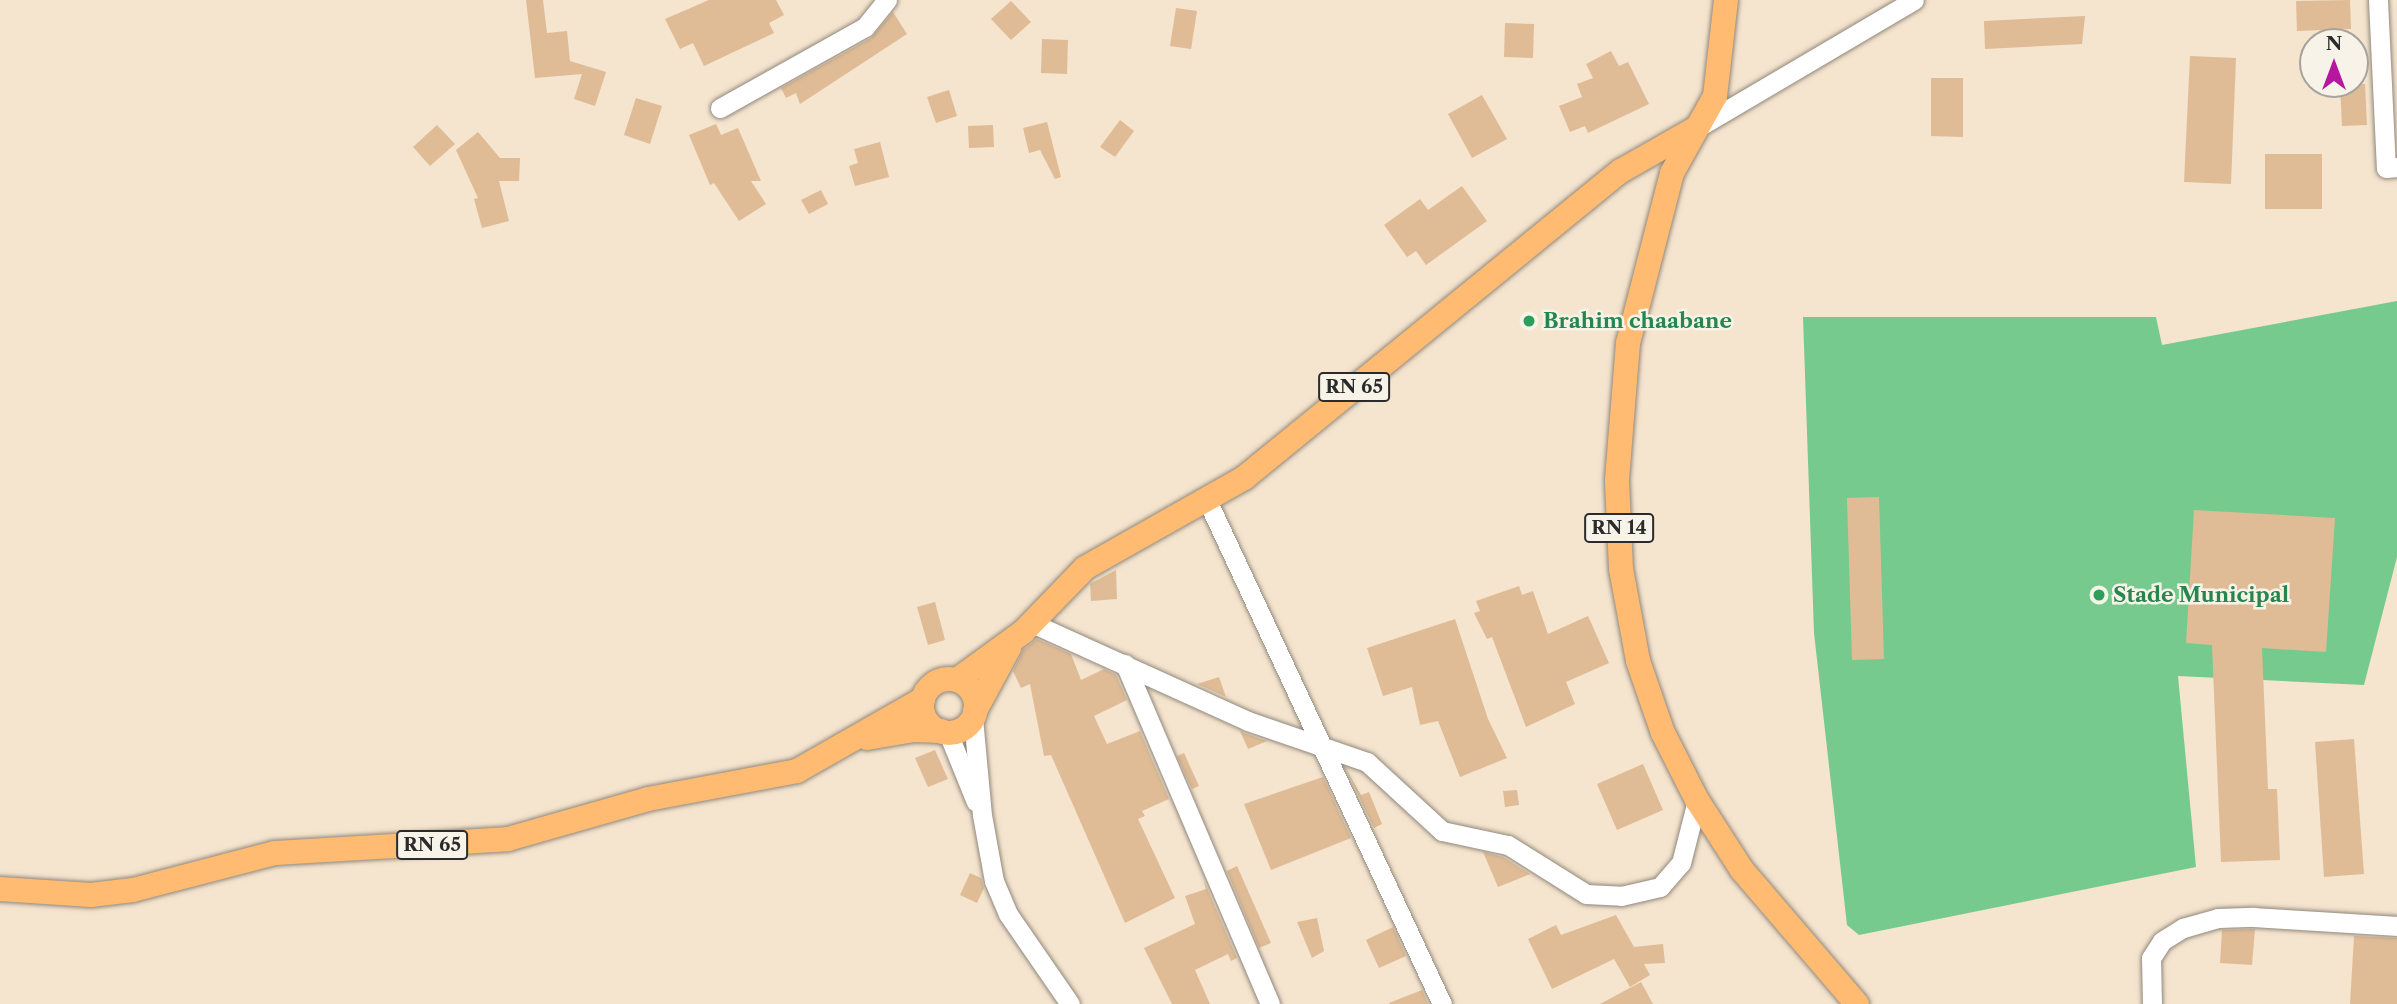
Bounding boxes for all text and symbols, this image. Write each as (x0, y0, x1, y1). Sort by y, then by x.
north arrow (2299, 28, 2369, 98)
text: N (2326, 32, 2342, 55)
place label: Brahim chaabane (1543, 308, 1732, 334)
marker: Brahim chaabane (1521, 313, 1537, 329)
road number: RN 65 (1317, 372, 1391, 402)
road number: RN 14 (1584, 512, 1654, 544)
place label: Stade Municipal (2113, 582, 2289, 608)
marker: Stade Municipal (2091, 587, 2107, 603)
road number: RN 65 (395, 830, 469, 860)

